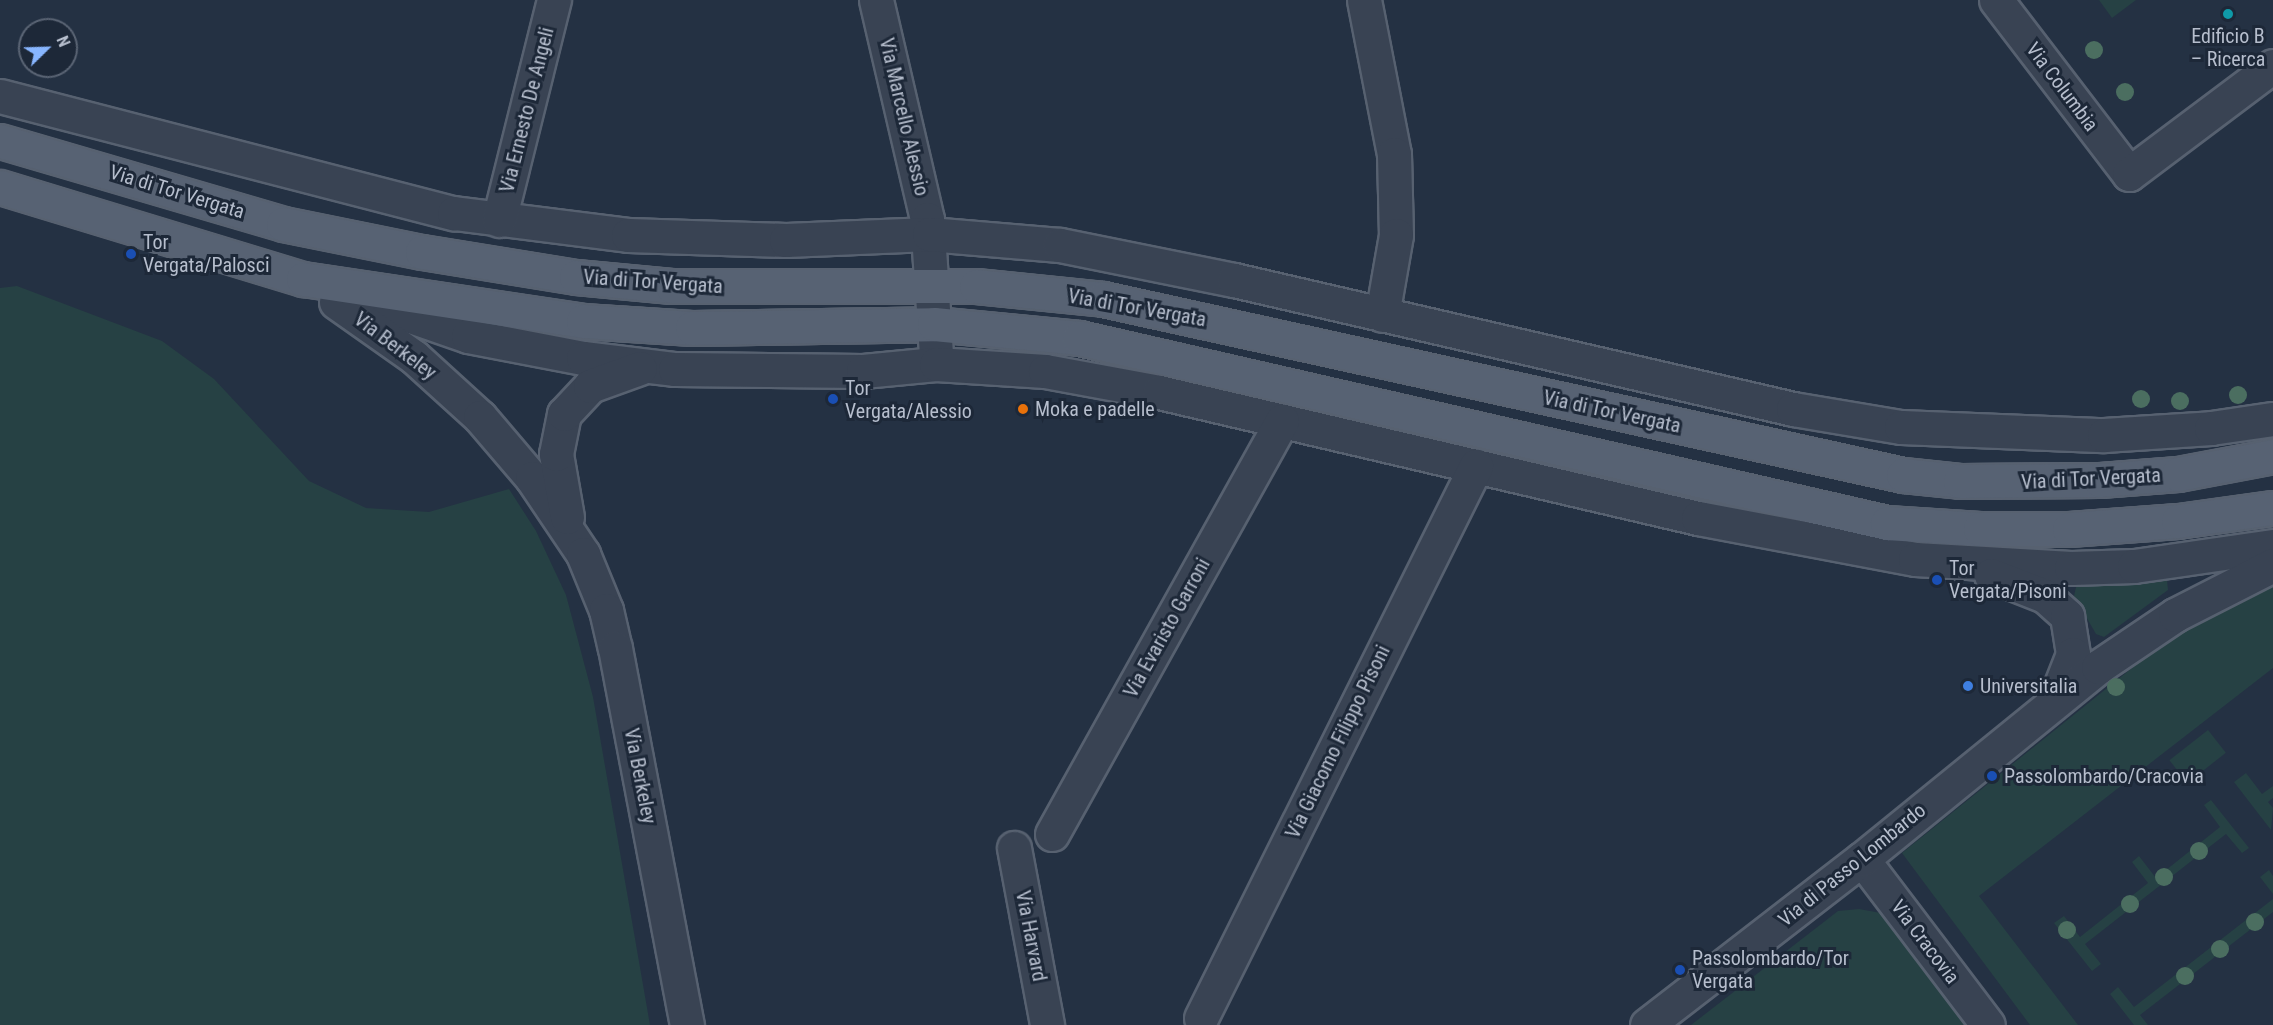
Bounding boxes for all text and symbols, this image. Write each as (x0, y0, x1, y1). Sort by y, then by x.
marker: Edificio B – Ricerca (2221, 7, 2235, 21)
north arrow (18, 18, 78, 78)
place label: Edificio B – Ricerca (2191, 24, 2265, 71)
street label: Via Ernesto De Angeli (495, 25, 559, 195)
text: N (53, 33, 74, 50)
street label: Via Marcello Alessio (874, 36, 934, 198)
street label: Via Columbia (2021, 38, 2103, 136)
street label: Via di Tor Vergata (106, 160, 248, 224)
place label: Tor Vergata/Palosci (143, 231, 270, 278)
marker: Tor Vergata/Palosci (124, 247, 138, 261)
street label: Via di Tor Vergata (582, 265, 724, 299)
street label: Via di Tor Vergata (1066, 284, 1208, 332)
street label: Via Berkeley (349, 307, 441, 385)
place label: Tor Vergata/Alessio (845, 376, 972, 423)
street label: Via di Tor Vergata (1541, 386, 1683, 438)
marker: Tor Vergata/Alessio (826, 392, 840, 406)
place label: Moka e padelle (1035, 397, 1155, 421)
marker: Moka e padelle (1016, 402, 1030, 416)
street label: Via di Tor Vergata (2020, 463, 2162, 495)
street label: Via Evaristo Garroni (1119, 554, 1215, 702)
place label: Tor Vergata/Pisoni (1949, 556, 2067, 603)
marker: Tor Vergata/Pisoni (1930, 573, 1944, 587)
street label: Via Giacomo Filippo Pisoni (1281, 642, 1395, 842)
place label: Universitalia (1980, 674, 2077, 698)
marker: Universitalia (1961, 679, 1975, 693)
street label: Via Berkeley (619, 726, 661, 826)
place label: Passolombardo/Cracovia (2004, 764, 2204, 788)
marker: Passolombardo/Cracovia (1985, 769, 1999, 783)
street label: Via di Passo Lombardo (1774, 798, 1930, 932)
street label: Via Harvard (1010, 889, 1052, 983)
street label: Via Cracovia (1886, 895, 1964, 989)
place label: Passolombardo/Tor Vergata (1692, 946, 1849, 993)
marker: Passolombardo/Tor Vergata (1673, 963, 1687, 977)

